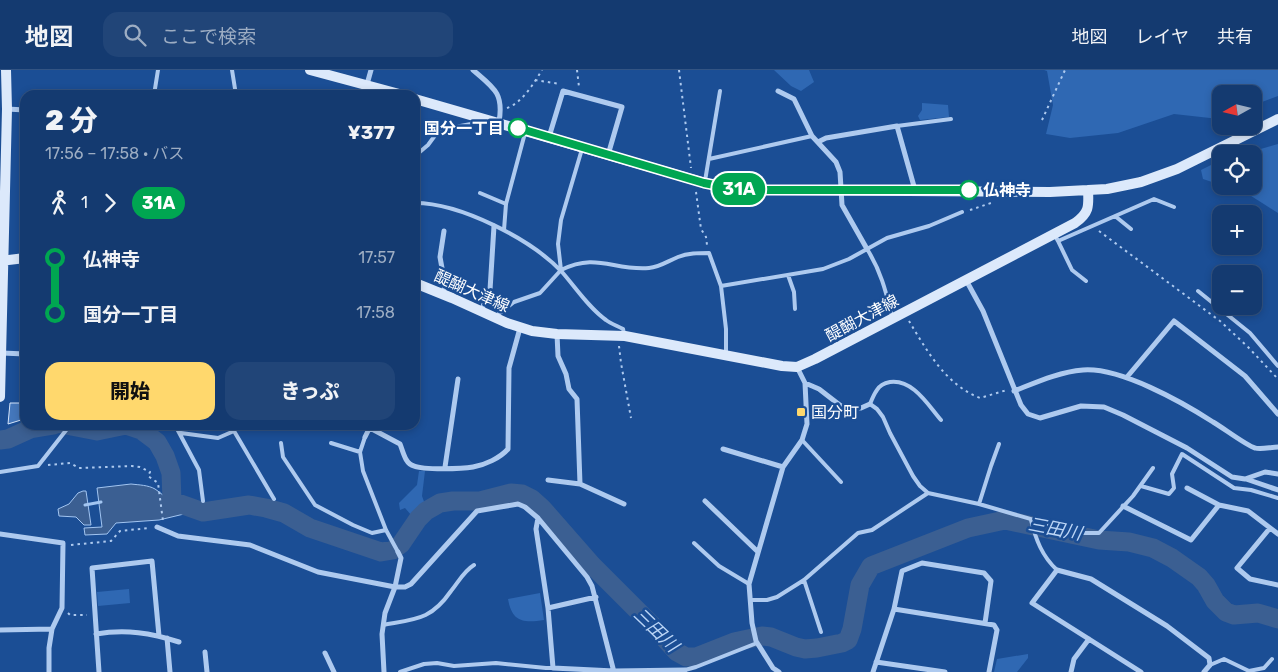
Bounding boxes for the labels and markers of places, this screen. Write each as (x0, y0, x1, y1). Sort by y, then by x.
marker: 国分一丁目 (508, 118, 528, 138)
place label: 国分一丁目 (424, 119, 504, 138)
marker: 仏神寺 (959, 180, 979, 200)
place label: 仏神寺 (983, 181, 1031, 200)
place label: 国分町 (811, 403, 859, 422)
marker: 国分町 (795, 406, 807, 418)

